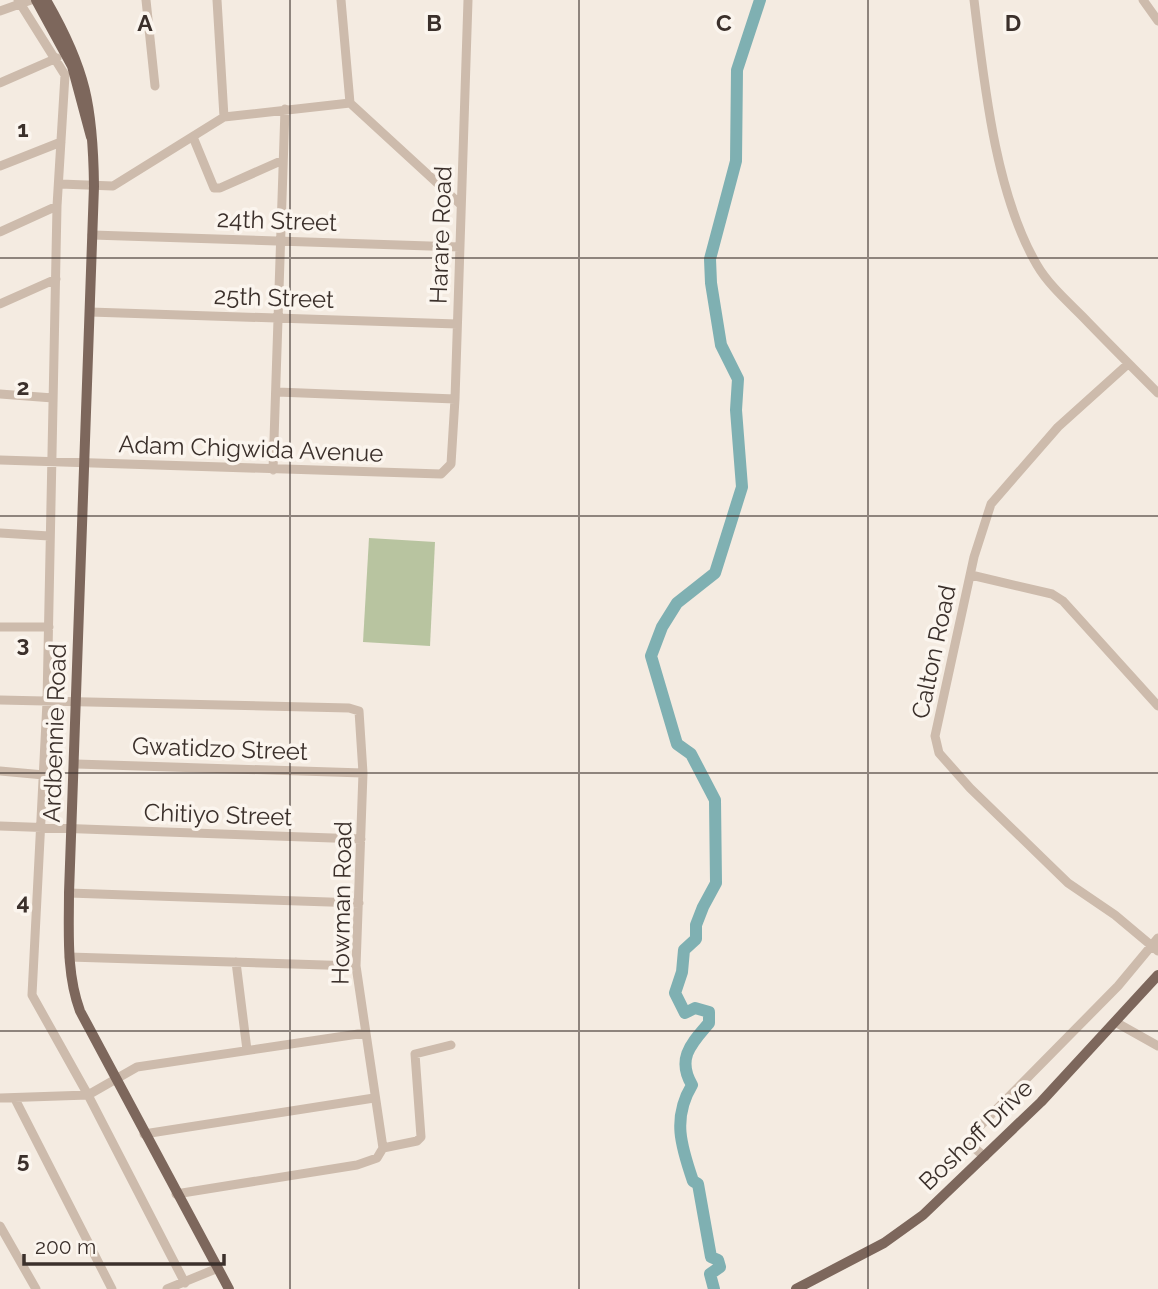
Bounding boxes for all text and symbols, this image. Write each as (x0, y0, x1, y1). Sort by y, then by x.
text: A (137, 9, 153, 36)
text: B (426, 9, 442, 36)
text: C (716, 9, 732, 36)
text: D (1005, 9, 1021, 36)
text: 1 (17, 115, 29, 142)
street label: Harare Road (424, 166, 457, 304)
street label: 24th Street (216, 204, 338, 237)
street label: 25th Street (213, 281, 335, 314)
text: 2 (17, 373, 29, 400)
street label: Adam Chigwida Avenue (118, 429, 384, 468)
street label: Calton Road (905, 582, 962, 721)
text: 3 (17, 630, 29, 657)
street label: Ardbennie Road (37, 643, 72, 823)
street label: Gwatidzo Street (132, 731, 308, 766)
street label: Chitiyo Street (143, 797, 293, 832)
street label: Howman Road (326, 821, 357, 985)
text: 4 (16, 888, 30, 915)
street label: Boshoff Drive (913, 1073, 1039, 1196)
text: 5 (17, 1146, 30, 1173)
scale bar (24, 1222, 224, 1266)
text: 200 m (35, 1234, 96, 1259)

